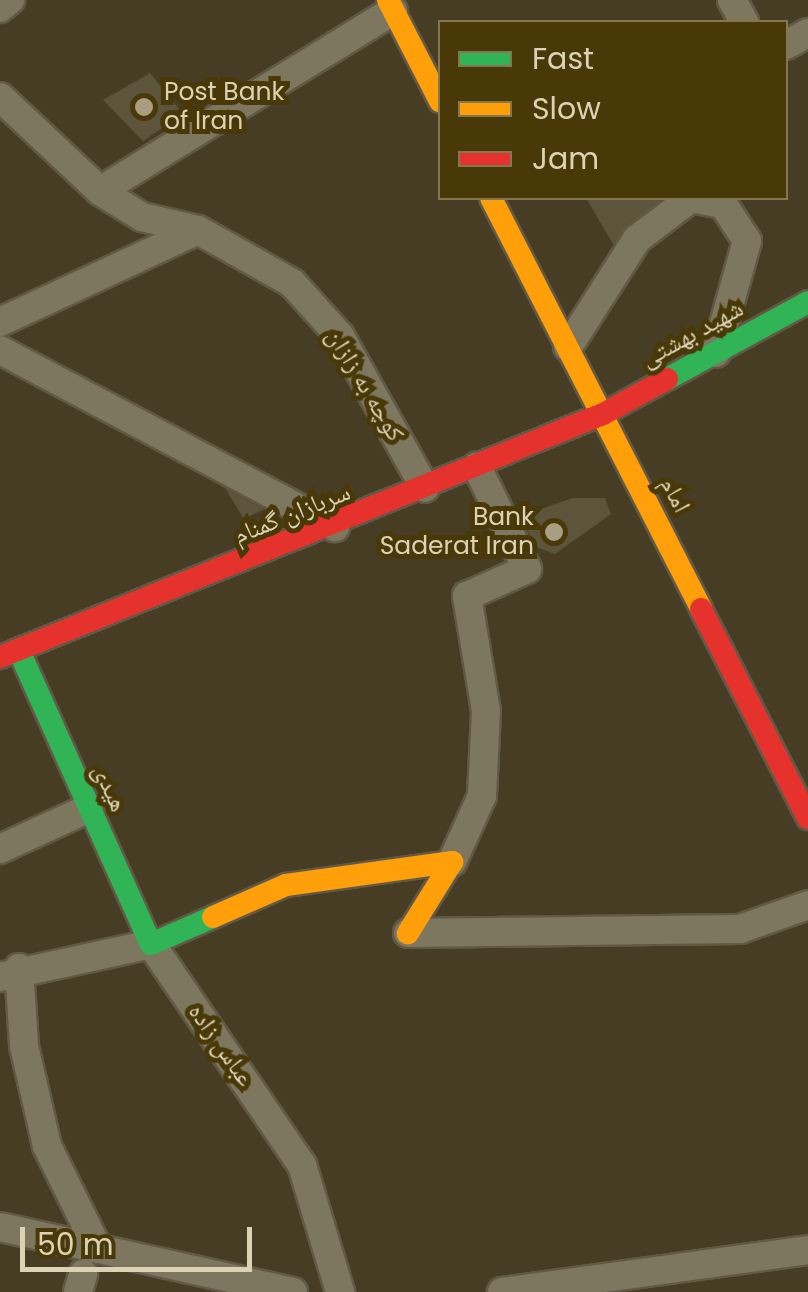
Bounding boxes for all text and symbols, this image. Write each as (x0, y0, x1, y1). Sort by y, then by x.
legend (438, 20, 788, 200)
text: Fast (532, 37, 594, 80)
place label: Post Bank of Iran (164, 78, 284, 137)
text: Slow (532, 87, 601, 130)
marker: Post Bank of Iran (133, 96, 155, 118)
text: Jam (532, 137, 599, 180)
street label: شهید بهشتی (635, 294, 749, 374)
street label: کوچه به زازان (320, 323, 410, 447)
street label: امام (653, 472, 697, 518)
street label: سربازان گمنام (229, 477, 355, 551)
place label: Bank Saderat Iran (380, 503, 534, 562)
marker: Bank Saderat Iran (543, 521, 565, 543)
street label: هیدی (86, 760, 134, 816)
street label: عباس زاده (182, 998, 260, 1092)
scale bar (25, 1207, 258, 1269)
text: 50 m (37, 1223, 114, 1266)

